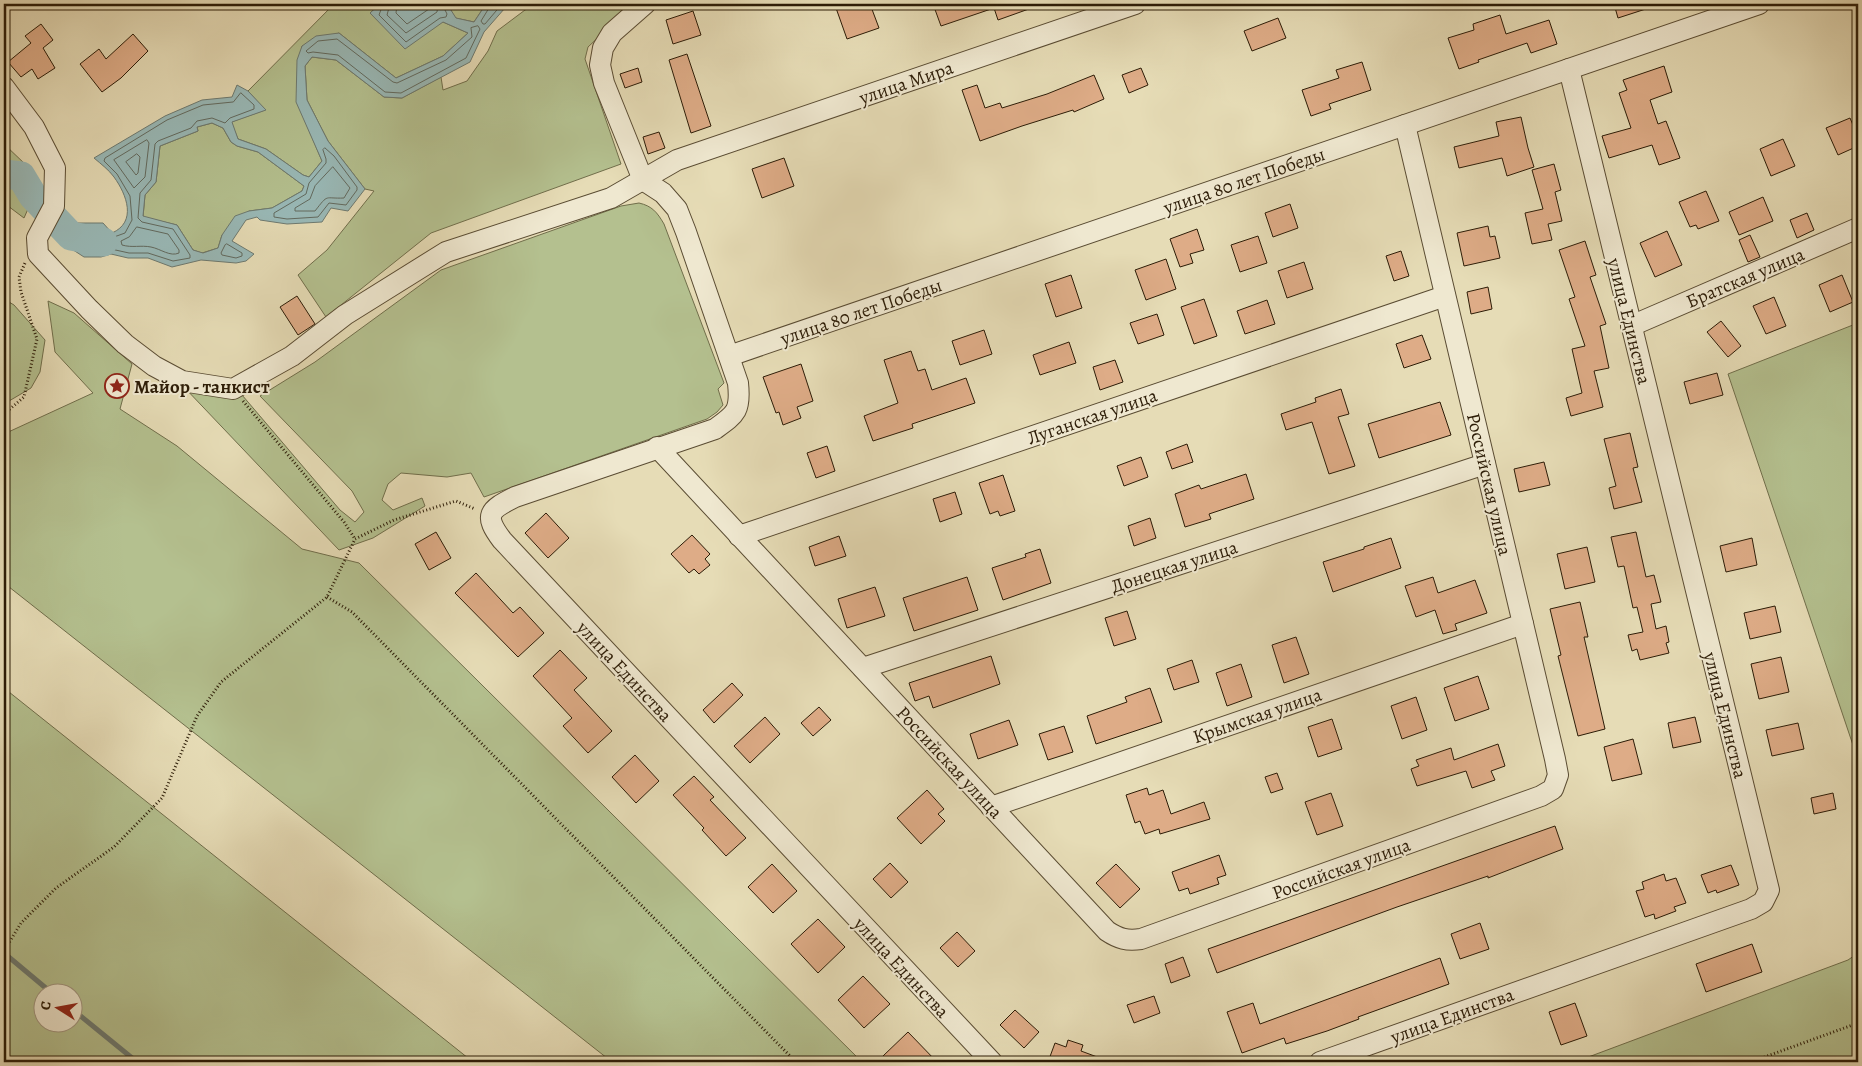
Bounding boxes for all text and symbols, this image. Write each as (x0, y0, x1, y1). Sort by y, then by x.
street label: улица Мира (855, 55, 957, 112)
street label: улица 80 лет Победы (1159, 141, 1328, 221)
street label: Братская улица (1682, 241, 1809, 315)
street label: улица Единства (1601, 254, 1657, 387)
street label: улица 80 лет Победы (776, 272, 945, 352)
place icon: Майор - танкист (104, 373, 130, 399)
place label: Майор - танкист (134, 374, 270, 400)
street label: Луганская улица (1024, 382, 1161, 451)
street label: Российская улица (1460, 410, 1518, 558)
street label: Донецкая улица (1108, 534, 1241, 600)
street label: улица Единства (570, 615, 678, 728)
street label: улица Единства (1697, 648, 1753, 781)
street label: Крымская улица (1189, 682, 1326, 750)
street label: Российская улица (890, 701, 1009, 825)
street label: Российская улица (1268, 832, 1414, 906)
street label: улица Единства (847, 911, 955, 1024)
street label: улица Единства (1386, 982, 1518, 1051)
north arrow (32, 984, 82, 1034)
text: С (36, 999, 56, 1012)

